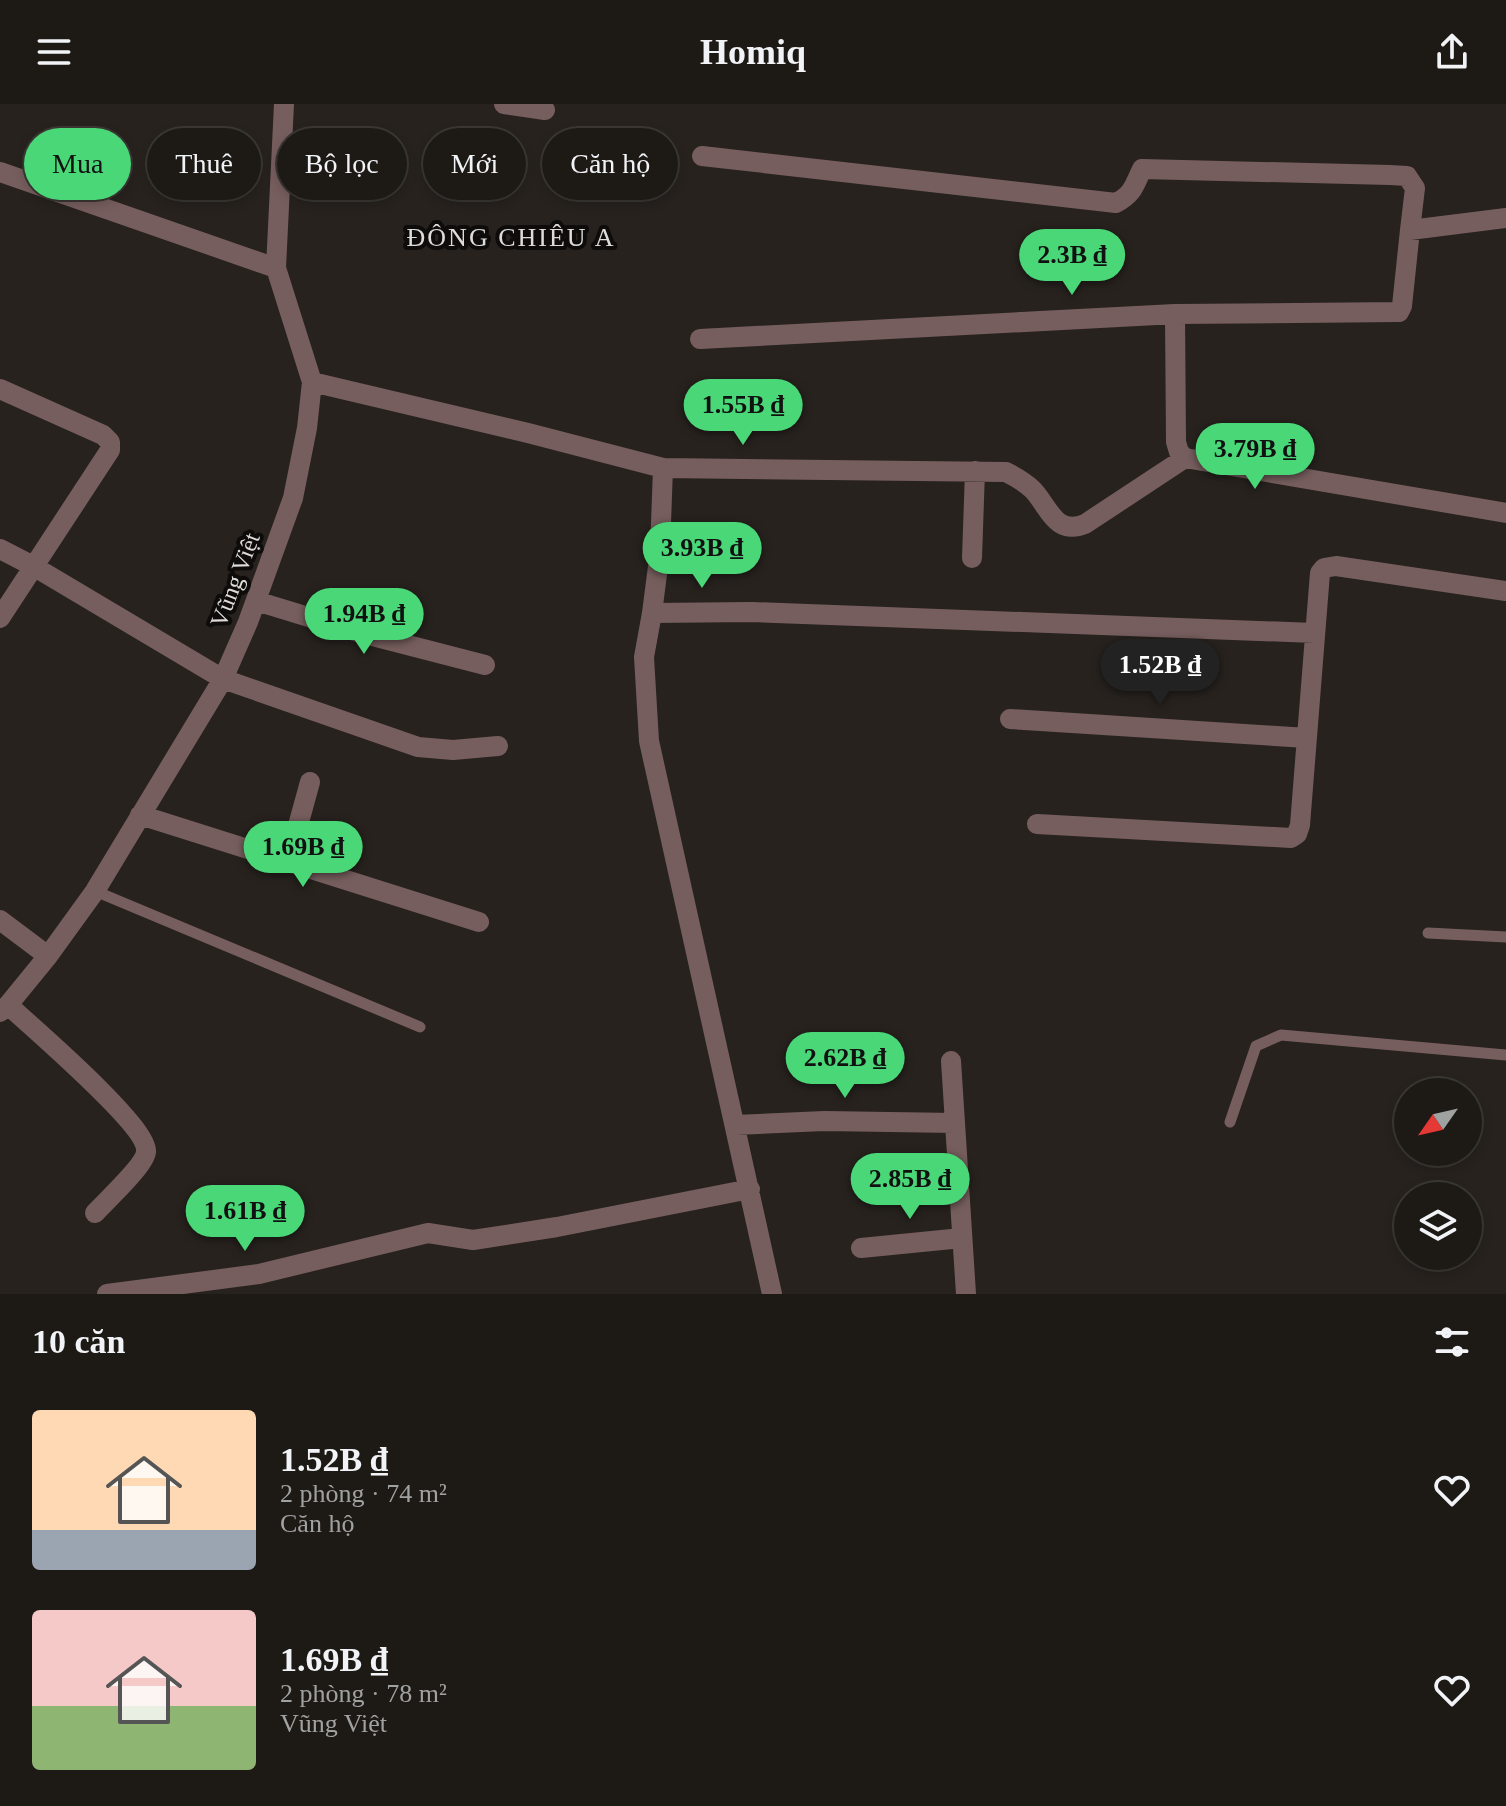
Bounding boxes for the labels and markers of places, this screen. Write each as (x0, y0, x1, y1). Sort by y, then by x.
pin: 2.3B ₫ (1007, 229, 1137, 297)
pin: 1.55B ₫ (669, 379, 817, 447)
pin: 3.79B ₫ (1181, 423, 1329, 491)
pin: 3.93B ₫ (628, 522, 776, 590)
pin: 1.94B ₫ (290, 588, 438, 656)
pin: 1.52B ₫ (1086, 639, 1234, 707)
pin: 1.69B ₫ (229, 821, 377, 889)
pin: 2.62B ₫ (771, 1032, 919, 1100)
pin: 2.85B ₫ (836, 1153, 984, 1221)
pin: 1.61B ₫ (171, 1185, 319, 1253)

